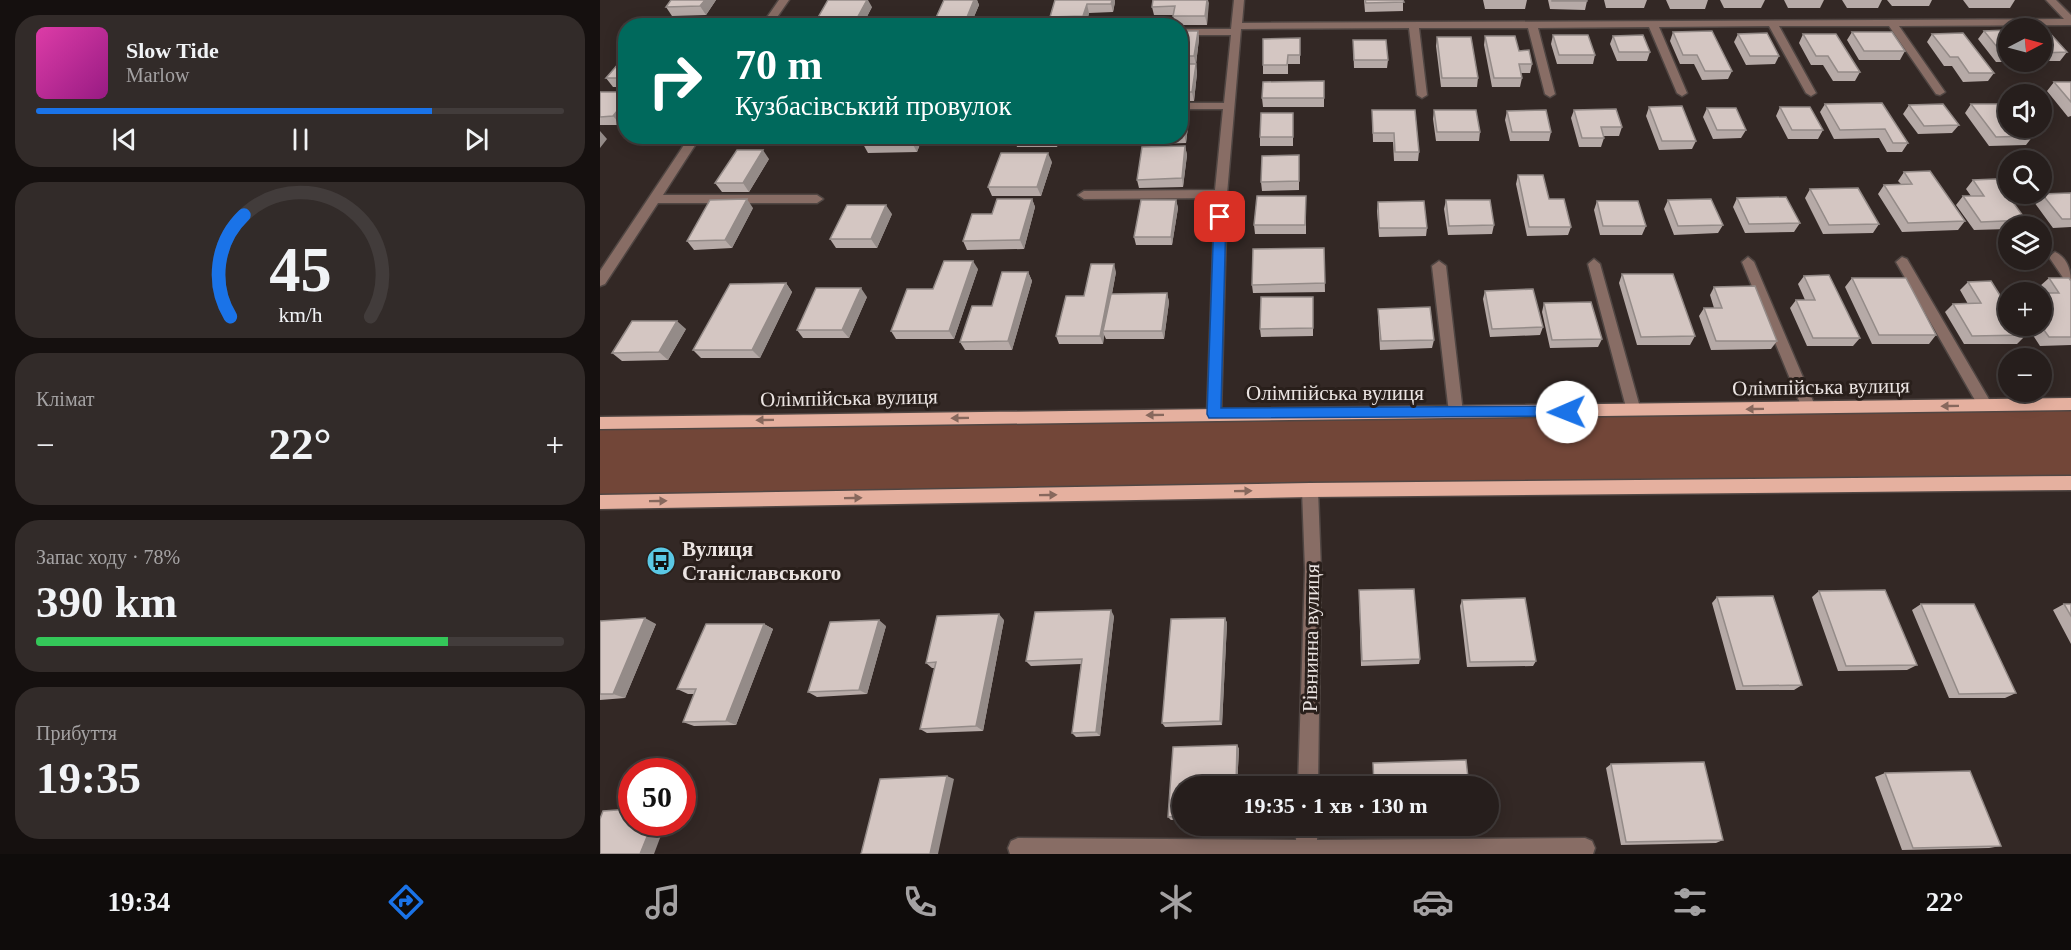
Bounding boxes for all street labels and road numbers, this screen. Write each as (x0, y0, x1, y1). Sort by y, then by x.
street label: Олімпійська вулиця (1732, 373, 1910, 401)
street label: Олімпійська вулиця (1246, 381, 1424, 405)
street label: Олімпійська вулиця (760, 384, 938, 412)
street label: Рівнинна вулиця (1298, 563, 1324, 712)

